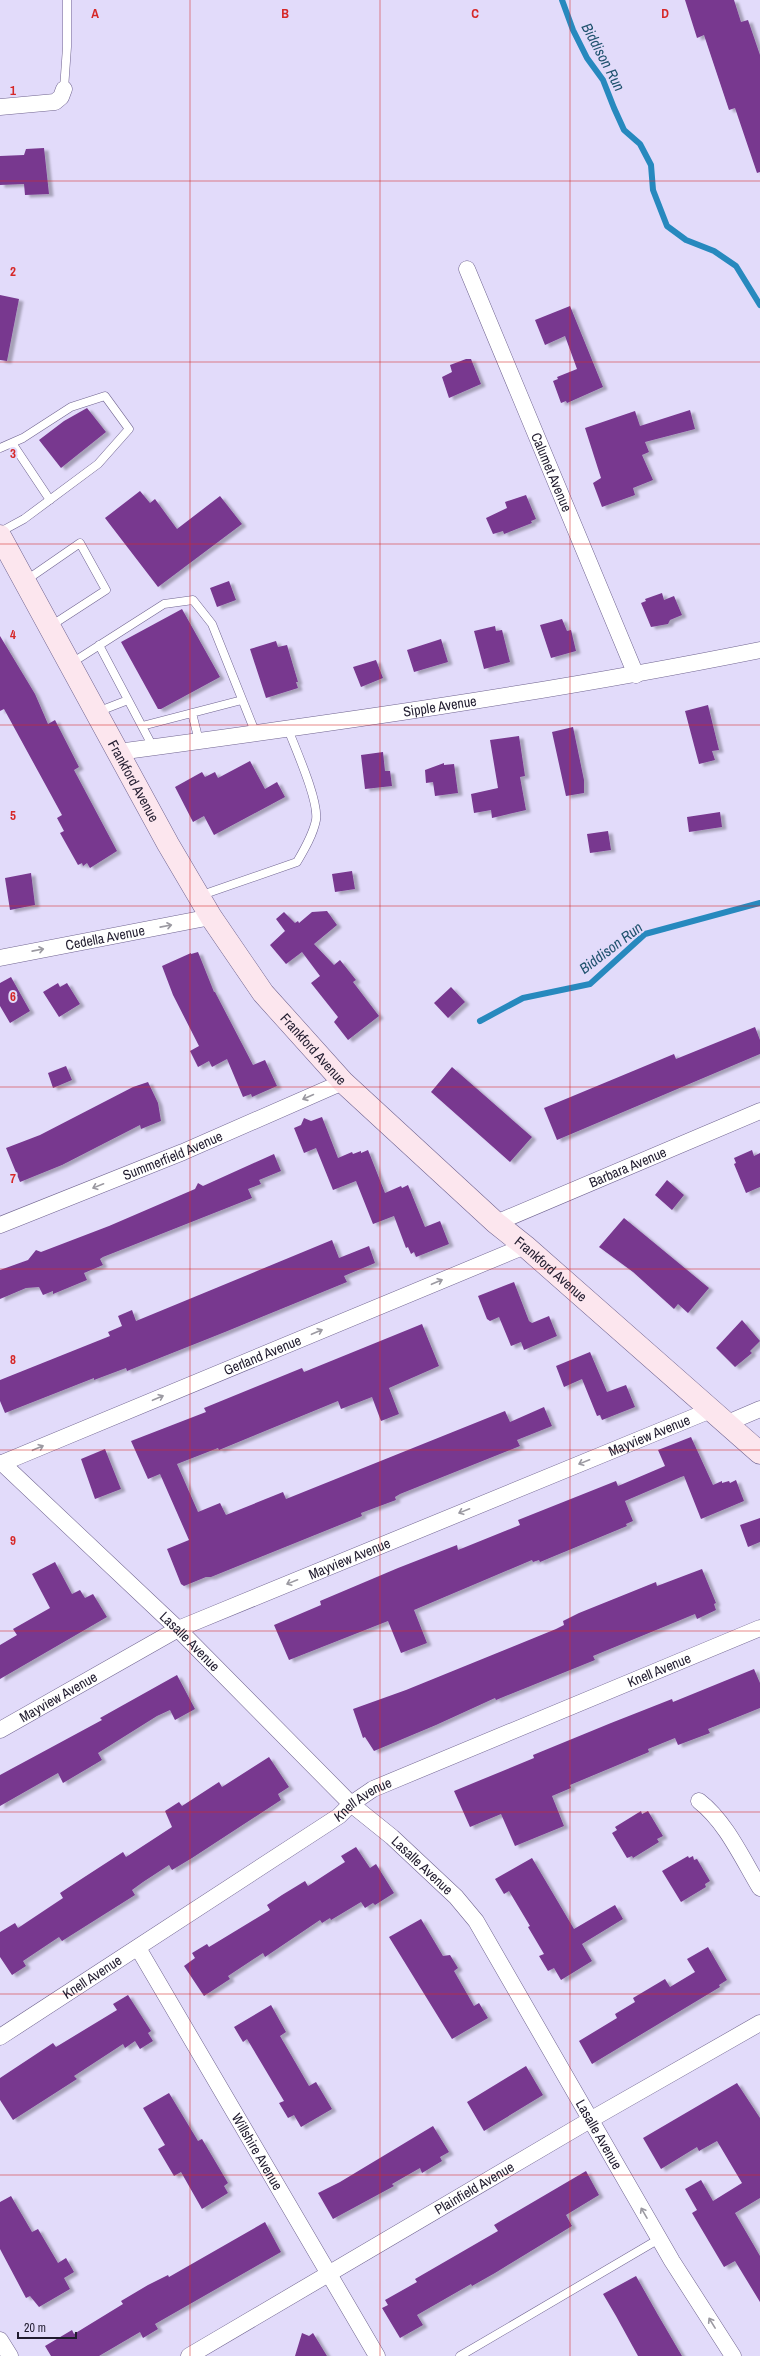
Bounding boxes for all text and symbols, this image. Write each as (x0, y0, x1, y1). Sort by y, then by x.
text: A (91, 5, 99, 22)
text: B (281, 5, 289, 22)
text: C (471, 5, 479, 22)
text: D (661, 5, 669, 22)
water label: Biddison Run (577, 19, 630, 95)
text: 1 (10, 82, 16, 99)
text: 2 (10, 263, 16, 280)
street label: Calumet Avenue (527, 430, 576, 514)
text: 3 (10, 445, 16, 462)
text: 4 (10, 626, 16, 643)
street label: Sipple Avenue (402, 692, 478, 721)
street label: Frankford Avenue (104, 737, 163, 825)
text: 5 (10, 807, 16, 824)
water label: Biddison Run (575, 917, 647, 978)
street label: Cedella Avenue (64, 921, 146, 954)
one-way arrow (159, 922, 172, 930)
one-way arrow (31, 946, 44, 954)
text: 6 (10, 988, 16, 1005)
street label: Frankford Avenue (276, 1009, 350, 1089)
one-way arrow (302, 1094, 314, 1102)
street label: Summerfield Avenue (120, 1127, 225, 1184)
street label: Barbara Avenue (586, 1143, 669, 1191)
text: 7 (10, 1170, 16, 1187)
one-way arrow (92, 1183, 104, 1190)
street label: Frankford Avenue (511, 1232, 591, 1306)
one-way arrow (431, 1278, 443, 1286)
one-way arrow (311, 1328, 323, 1335)
street label: Gerland Avenue (221, 1331, 304, 1379)
text: 8 (10, 1351, 16, 1368)
one-way arrow (152, 1394, 164, 1401)
street label: Mayview Avenue (606, 1411, 693, 1460)
one-way arrow (32, 1443, 44, 1451)
one-way arrow (579, 1459, 591, 1467)
one-way arrow (458, 1508, 470, 1516)
text: 9 (10, 1532, 16, 1549)
street label: Mayview Avenue (306, 1534, 393, 1583)
one-way arrow (286, 1579, 298, 1586)
street label: Lasalle Avenue (156, 1607, 224, 1675)
street label: Knell Avenue (625, 1649, 693, 1691)
street label: Mayview Avenue (16, 1668, 100, 1726)
street label: Knell Avenue (331, 1773, 394, 1826)
street label: Lasalle Avenue (388, 1832, 457, 1898)
street label: Knell Avenue (59, 1951, 125, 2003)
street label: Lasalle Avenue (572, 2096, 626, 2173)
street label: Willshire Avenue (228, 2110, 287, 2193)
street label: Plainfield Avenue (431, 2158, 517, 2219)
one-way arrow (639, 2207, 647, 2219)
scale bar (18, 2314, 76, 2340)
one-way arrow (708, 2318, 716, 2329)
text: 20 m (24, 2320, 46, 2336)

